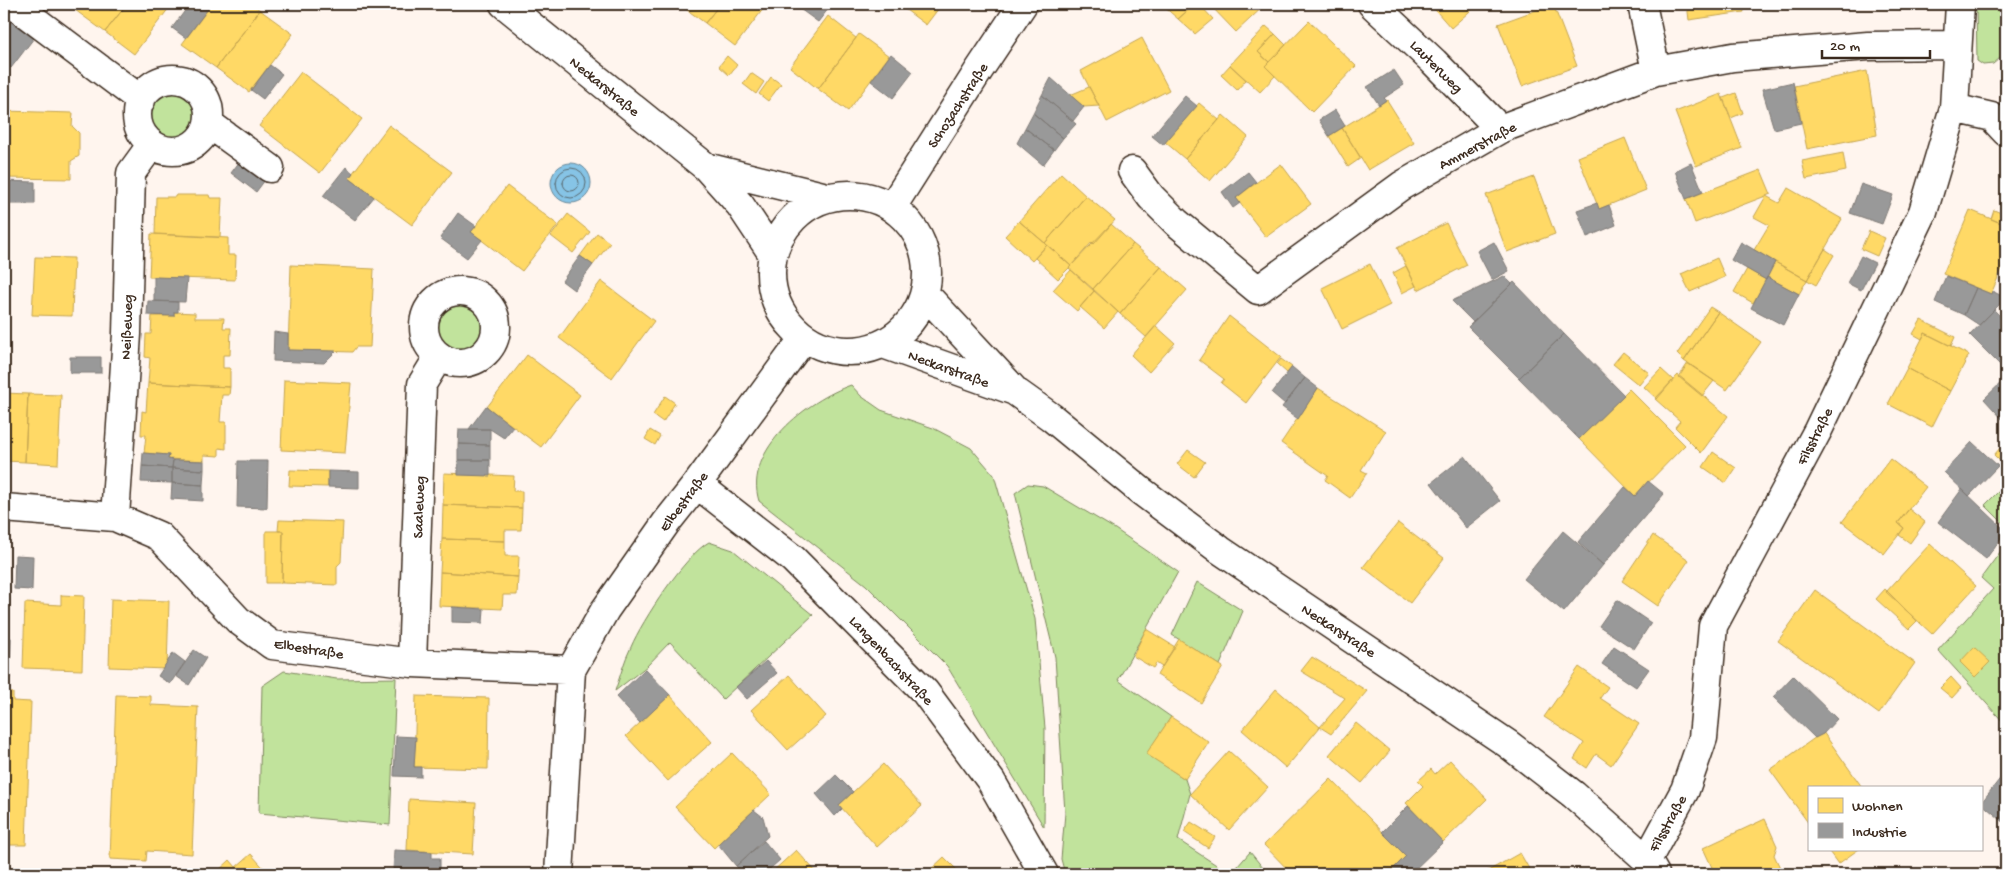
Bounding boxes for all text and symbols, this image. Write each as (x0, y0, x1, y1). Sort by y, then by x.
scale bar (1822, 28, 1930, 60)
street label: Lauterweg (1405, 37, 1466, 98)
text: 20 m (1830, 38, 1860, 56)
street label: Neckarstraße (565, 54, 643, 121)
street label: Schozachstraße (924, 60, 993, 152)
street label: Ammerstraße (1436, 119, 1520, 175)
street label: Neißeweg (118, 294, 138, 360)
street label: Neckarstraße (905, 347, 992, 393)
street label: Filsstraße (1793, 405, 1838, 469)
street label: Elbestraße (656, 468, 713, 536)
street label: Saaleweg (410, 475, 430, 539)
street label: Neckarstraße (1297, 601, 1379, 663)
street label: Langenbachstraße (844, 613, 937, 710)
street label: Elbestraße (272, 636, 345, 664)
legend (1808, 786, 1982, 850)
street label: Filsstraße (1645, 792, 1692, 856)
text: Wohnen (1852, 798, 1903, 816)
text: Industrie (1852, 824, 1907, 842)

